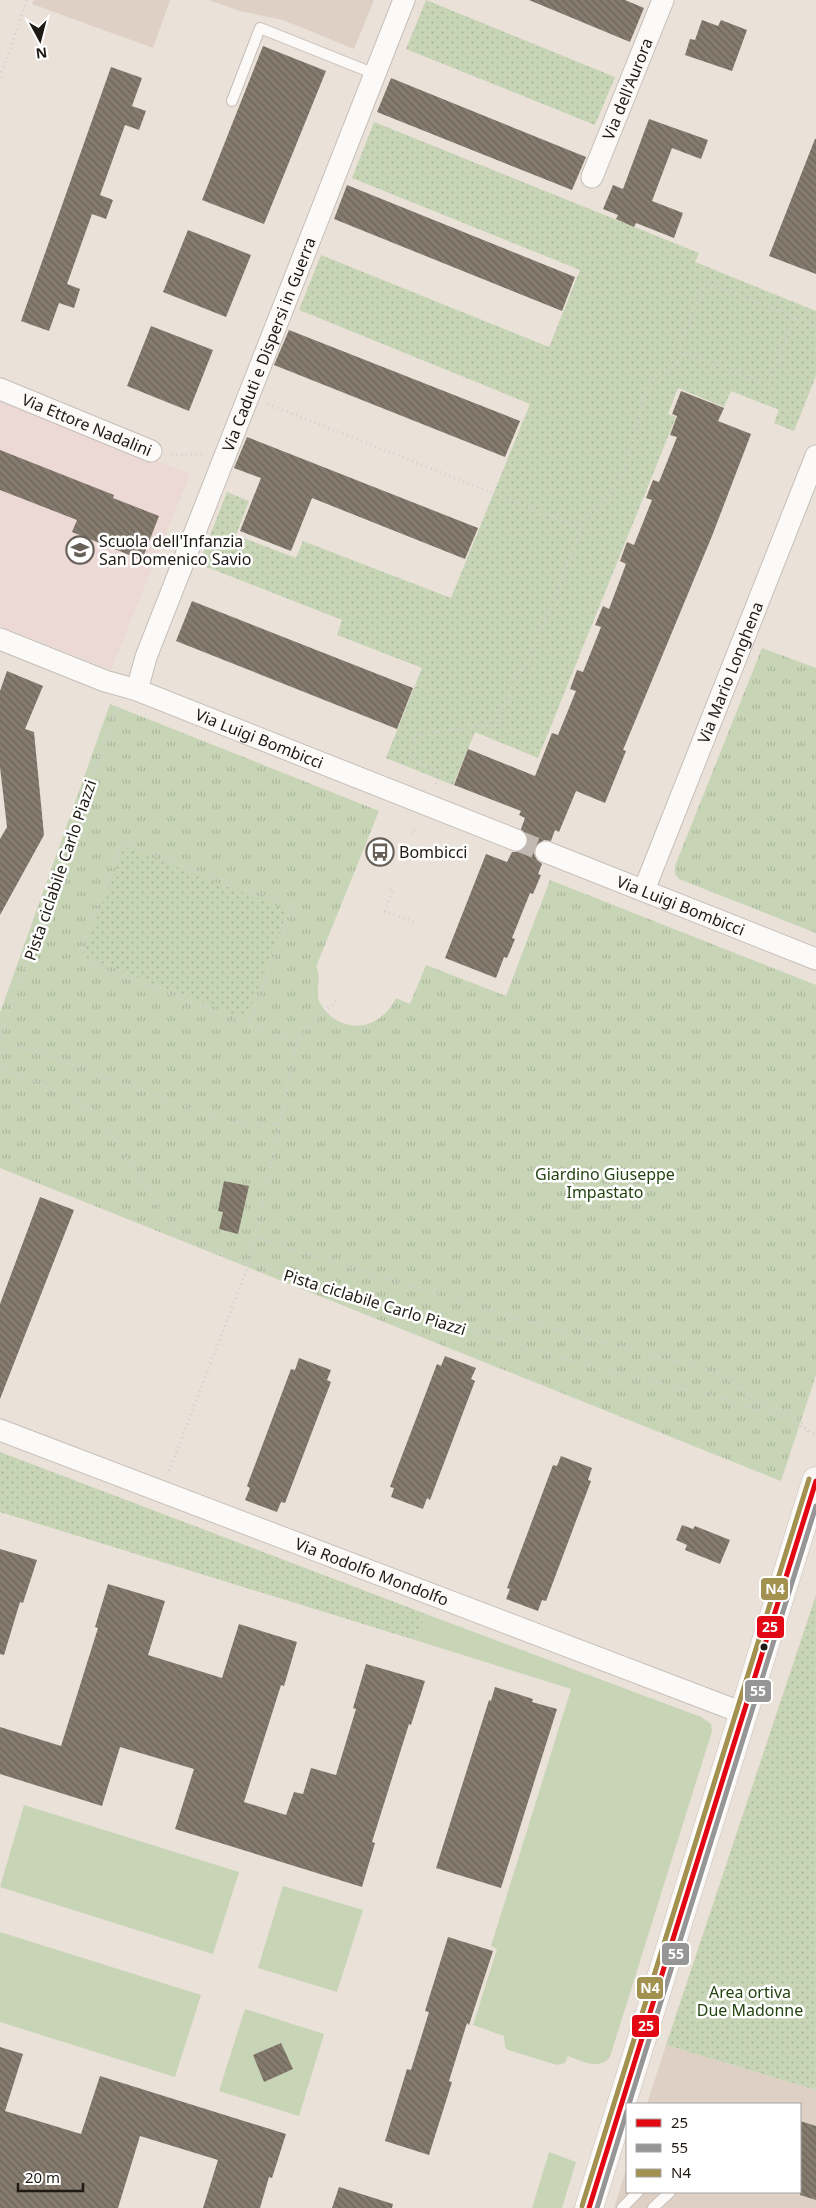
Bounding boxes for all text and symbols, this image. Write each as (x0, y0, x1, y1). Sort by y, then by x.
north arrow (15, 15, 65, 65)
street label: Via dell'Aurora (597, 35, 658, 143)
text: N (35, 43, 48, 64)
street label: Via Caduti e Dispersi in Guerra (217, 234, 321, 455)
street label: Via Ettore Nadalini (19, 388, 155, 461)
place label: Scuola dell'Infanzia San Domenico Savio (99, 530, 251, 570)
school or university icon: Scuola dell'Infanzia San Domenico Savio (65, 535, 95, 565)
street label: Via Mario Longhena (692, 598, 768, 747)
street label: Via Luigi Bombicci (192, 703, 327, 774)
street label: Pista ciclabile Carlo Piazzi (19, 777, 101, 963)
bus stop icon: Bombicci (365, 837, 395, 867)
place label: Bombicci (399, 841, 468, 863)
street label: Via Luigi Bombicci (614, 870, 748, 941)
park label: Giardino Giuseppe Impastato (535, 1163, 675, 1203)
street label: Pista ciclabile Carlo Piazzi (281, 1264, 469, 1340)
street label: Via Rodolfo Mondolfo (292, 1532, 452, 1611)
line badge: N4 (760, 1577, 789, 1601)
text: N4 (765, 1579, 785, 1598)
line badge: 25 (756, 1615, 785, 1639)
text: 25 (762, 1617, 778, 1636)
unlabelled marker (759, 1642, 769, 1652)
line badge: 55 (744, 1679, 772, 1703)
text: 55 (750, 1681, 766, 1700)
line badge: 55 (661, 1942, 690, 1966)
text: 55 (668, 1944, 684, 1963)
line badge: N4 (636, 1976, 664, 2000)
text: N4 (640, 1978, 660, 1997)
park label: Area ortiva Due Madonne (697, 1981, 803, 2021)
line badge: 25 (631, 2014, 660, 2038)
text: 25 (638, 2016, 654, 2035)
legend (626, 2103, 801, 2193)
text: 25 (671, 2112, 688, 2132)
text: 55 (671, 2137, 688, 2157)
scale bar (18, 2160, 82, 2192)
text: N4 (671, 2162, 691, 2182)
text: 20 m (25, 2167, 60, 2187)

